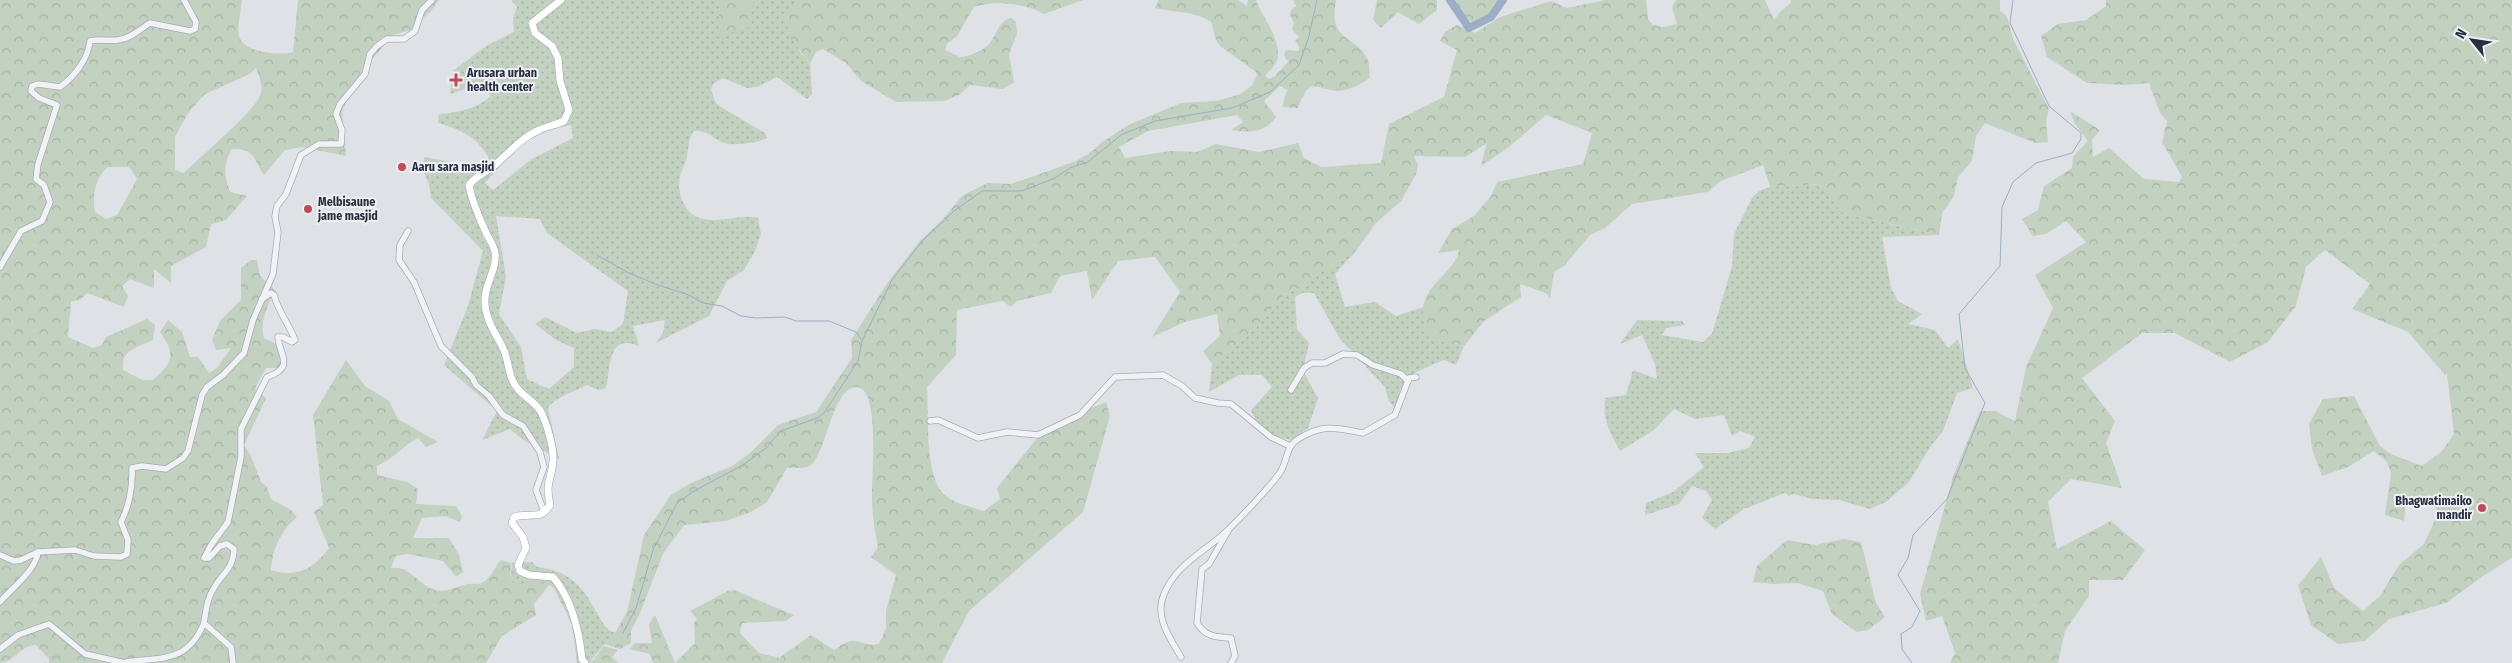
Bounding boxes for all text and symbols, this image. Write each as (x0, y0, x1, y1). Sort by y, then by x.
north arrow (2447, 15, 2497, 65)
text: N (2452, 26, 2471, 42)
place label: Arusara urban health center (466, 66, 537, 94)
marker: Arusara urban health center (449, 73, 463, 87)
place label: Aaru sara masjid (411, 160, 494, 174)
marker: Aaru sara masjid (396, 161, 408, 173)
place label: Melbisaune jame masjid (317, 195, 378, 223)
marker: Melbisaune jame masjid (302, 203, 314, 215)
place label: Bhagwatimaiko mandir (2395, 494, 2473, 522)
marker: Bhagwatimaiko mandir (2476, 502, 2488, 514)

